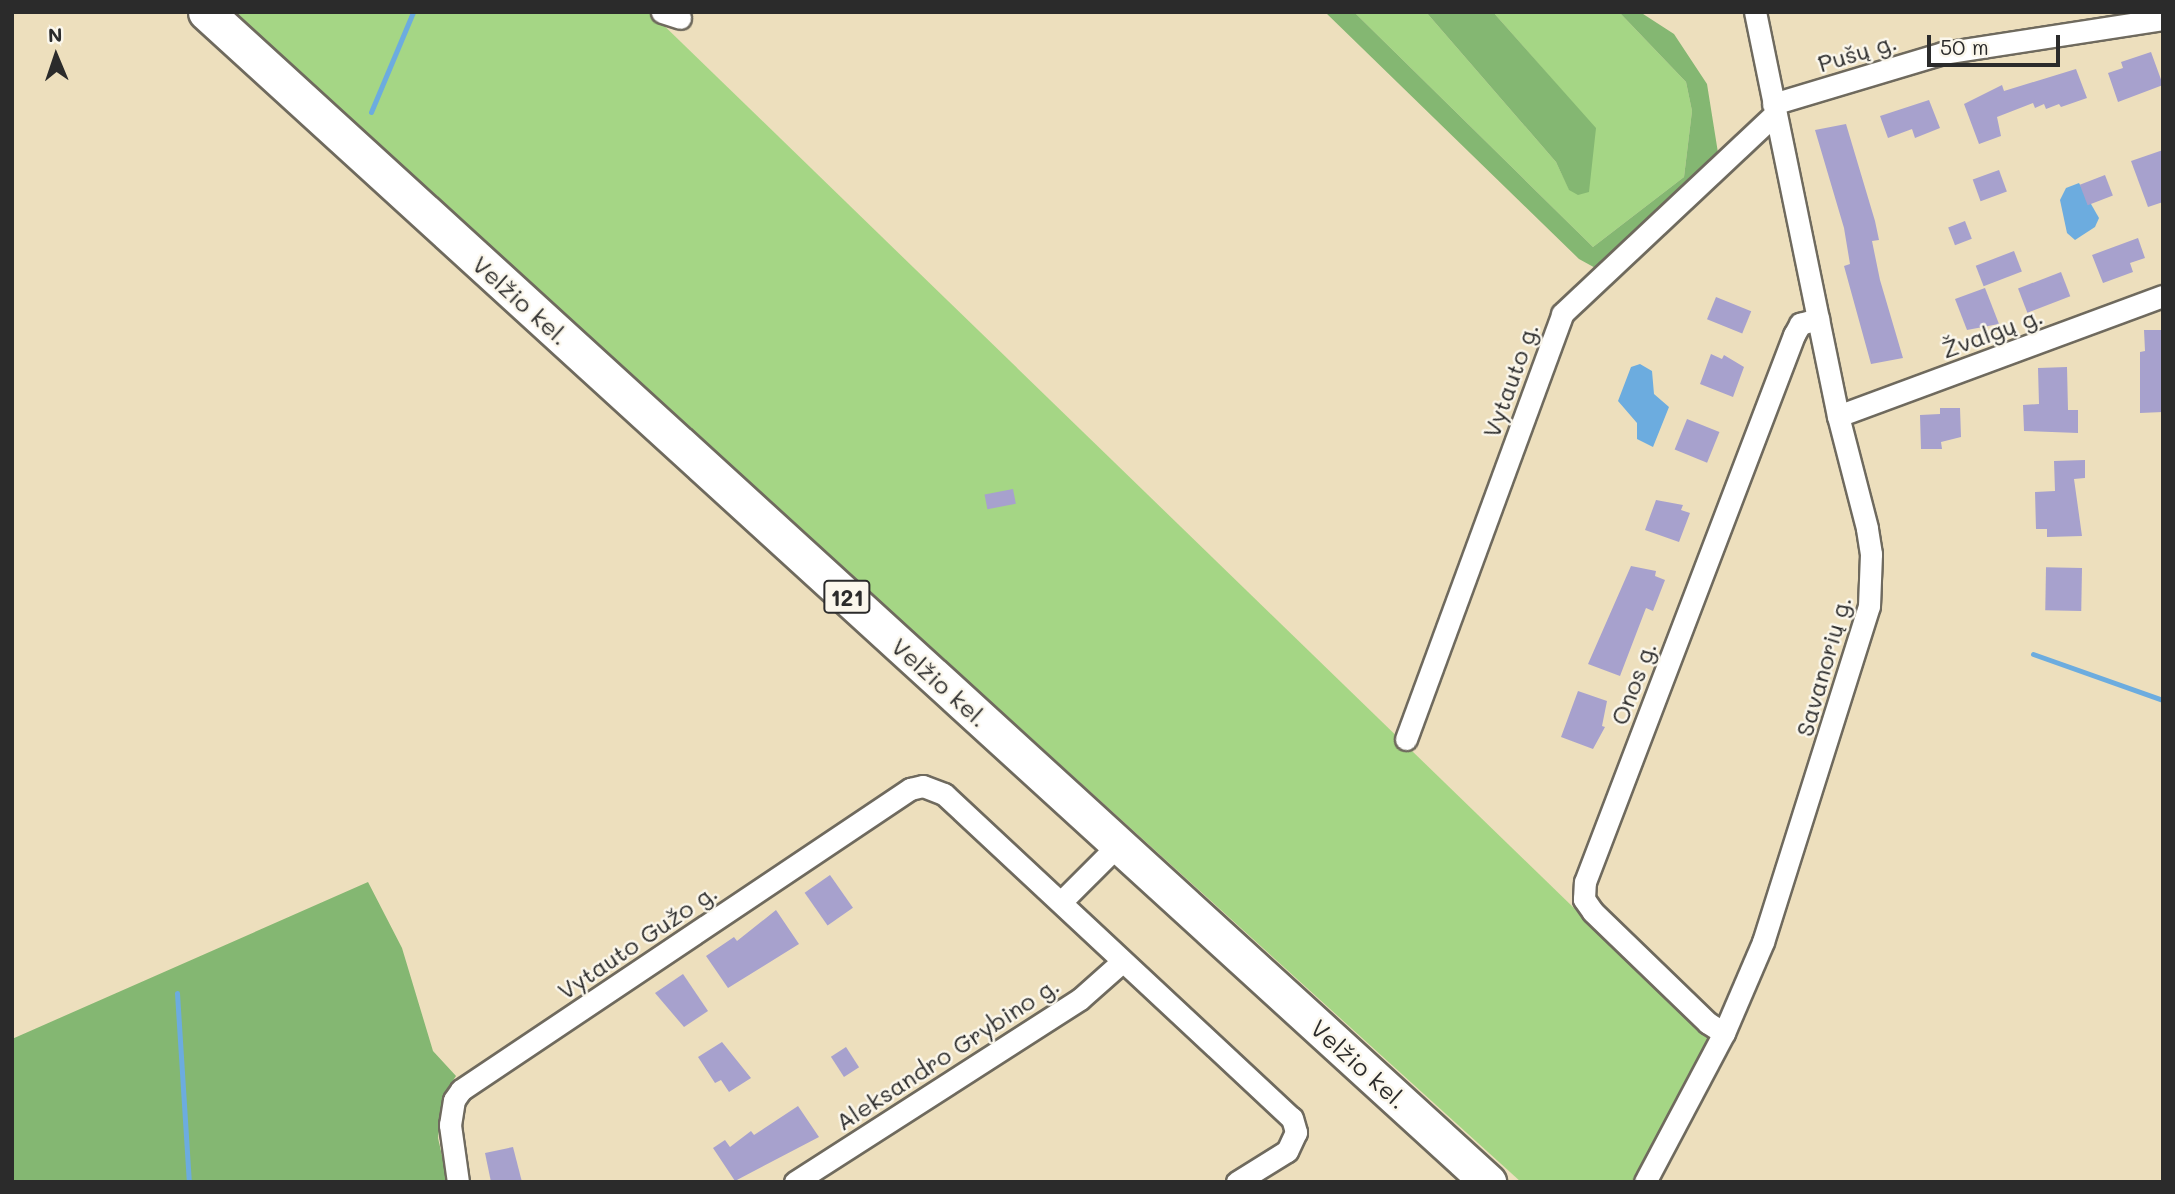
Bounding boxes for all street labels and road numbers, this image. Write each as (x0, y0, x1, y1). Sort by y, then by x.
street label: Pušų g. (1814, 26, 1900, 78)
street label: Velžio kel. (467, 249, 575, 351)
street label: Žvalgų g. (1937, 300, 2047, 364)
street label: Vytauto g. (1476, 319, 1544, 441)
road number: 121 (822, 578, 872, 617)
street label: Savanorių g. (1789, 592, 1857, 740)
street label: Velžio kel. (886, 631, 994, 733)
street label: Onos g. (1604, 637, 1662, 729)
street label: Vytauto Gužo g. (552, 877, 722, 1005)
street label: Aleksandro Grybino g. (830, 970, 1064, 1136)
street label: Velžio kel. (1305, 1013, 1413, 1115)

